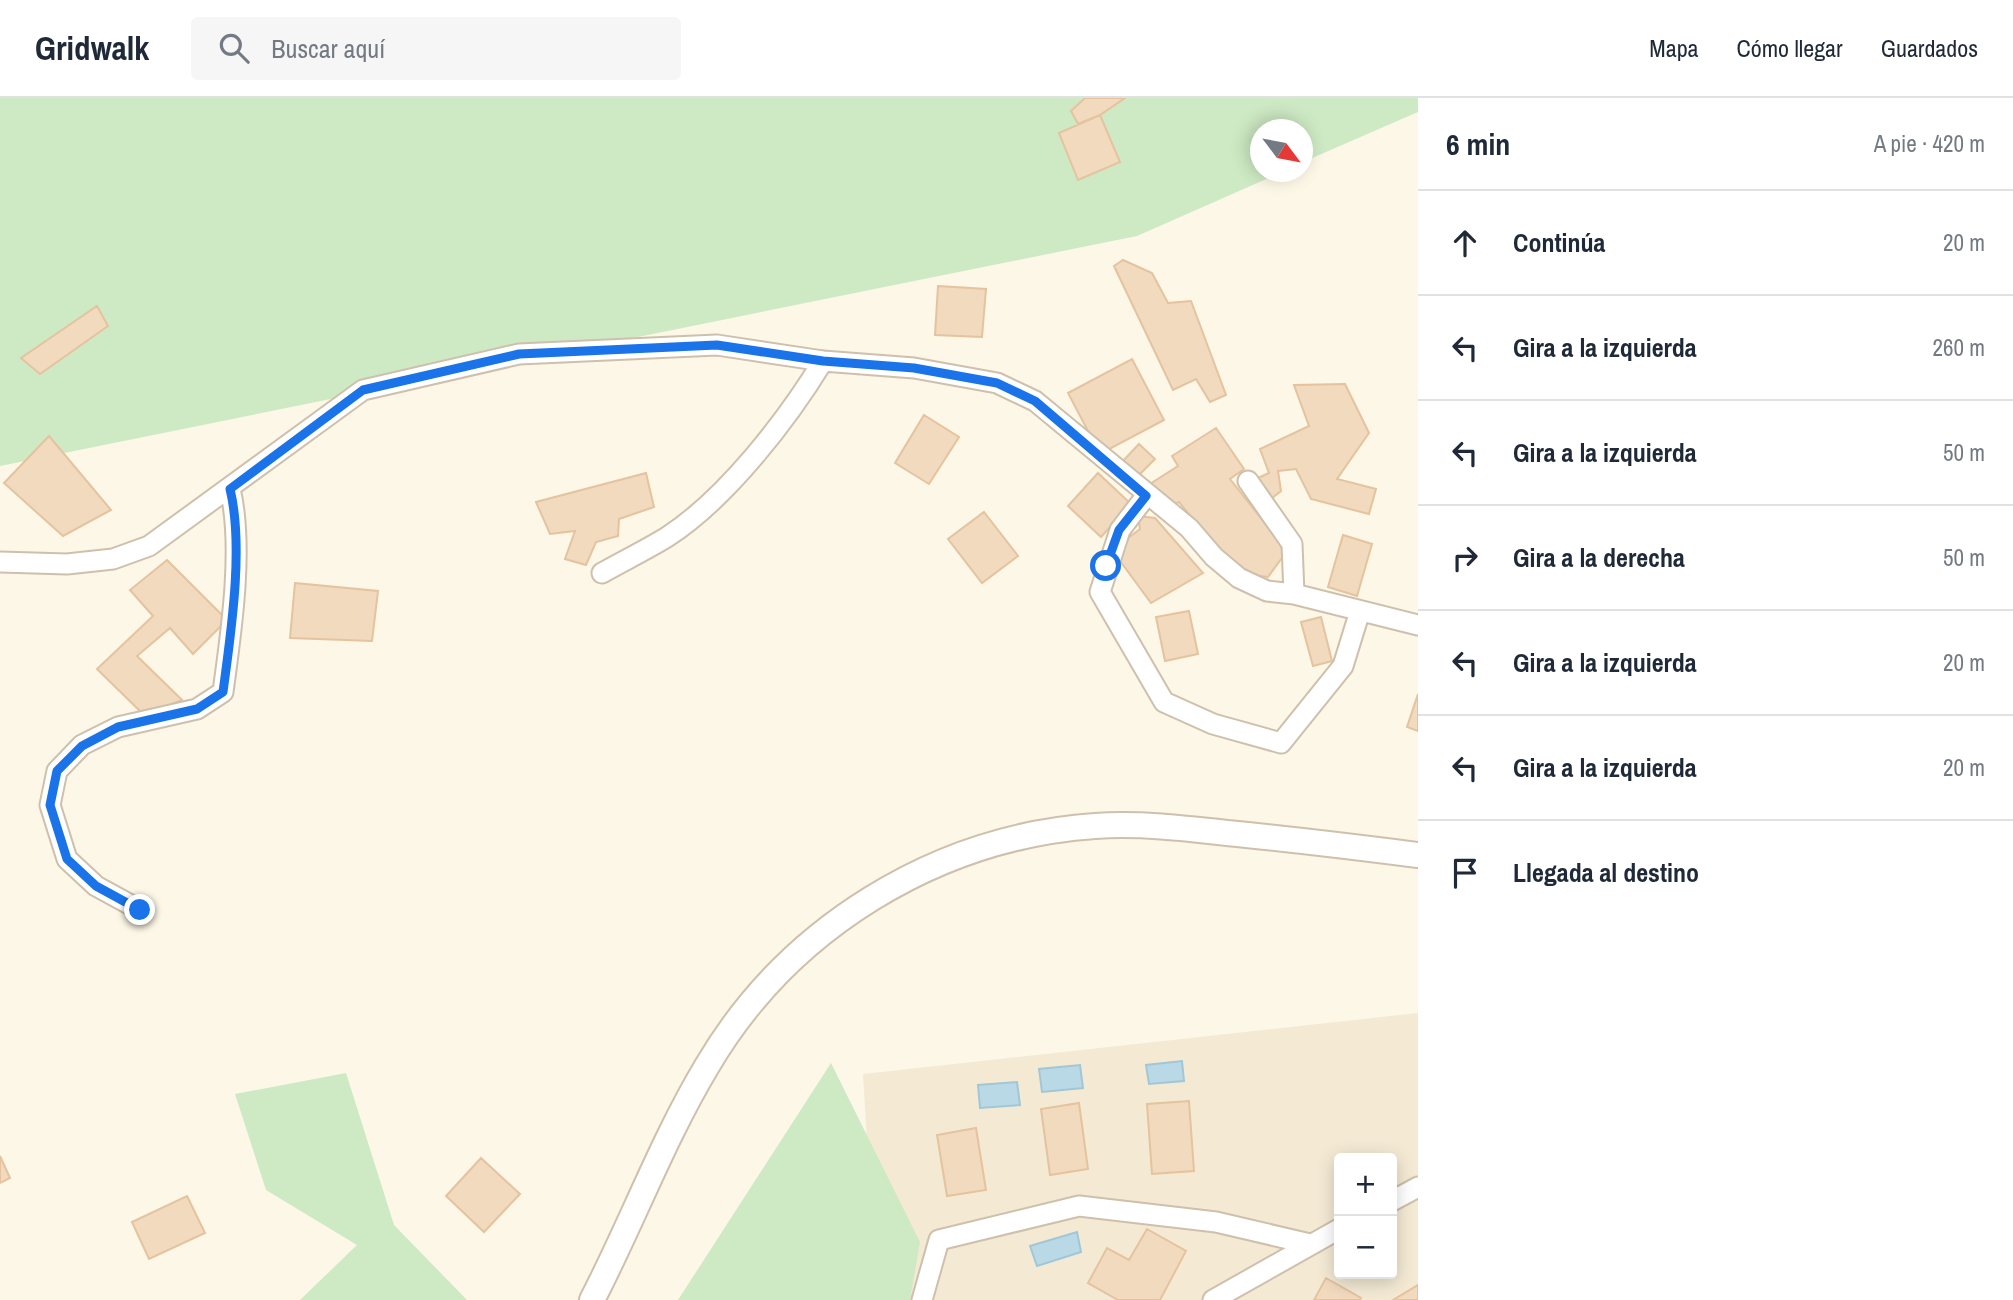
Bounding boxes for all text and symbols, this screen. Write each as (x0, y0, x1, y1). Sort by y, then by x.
search box (191, 17, 681, 80)
text: Gridwalk (35, 26, 149, 70)
icon: search (215, 29, 253, 67)
text: Buscar aquí (271, 31, 385, 66)
text: Mapa (1649, 32, 1699, 64)
text: Cómo llegar (1737, 32, 1843, 64)
text: Guardados (1881, 32, 1978, 64)
north arrow (1250, 119, 1313, 182)
text: 6 min (1446, 124, 1510, 164)
text: A pie · 420 m (1874, 128, 1985, 159)
icon: ahead (1446, 224, 1484, 262)
text: Continúa (1513, 225, 1605, 260)
text: 20 m (1943, 227, 1985, 258)
icon: left (1446, 329, 1484, 367)
text: Gira a la izquierda (1513, 330, 1697, 365)
text: 260 m (1933, 332, 1985, 363)
icon: left (1446, 434, 1484, 472)
text: Gira a la izquierda (1513, 435, 1697, 470)
text: 50 m (1943, 437, 1985, 468)
icon: right (1446, 539, 1484, 577)
text: Gira a la derecha (1513, 540, 1685, 575)
text: 50 m (1943, 542, 1985, 573)
route start (1090, 550, 1121, 581)
icon: left (1446, 644, 1484, 682)
text: Gira a la izquierda (1513, 645, 1697, 680)
text: 20 m (1943, 647, 1985, 678)
icon: left (1446, 749, 1484, 787)
text: Gira a la izquierda (1513, 750, 1697, 785)
text: 20 m (1943, 752, 1985, 783)
icon: arrive (1446, 854, 1484, 892)
text: Llegada al destino (1513, 855, 1699, 890)
route end (124, 894, 155, 925)
map controls (1334, 1153, 1397, 1279)
button: + (1334, 1153, 1397, 1216)
button: − (1334, 1216, 1397, 1279)

